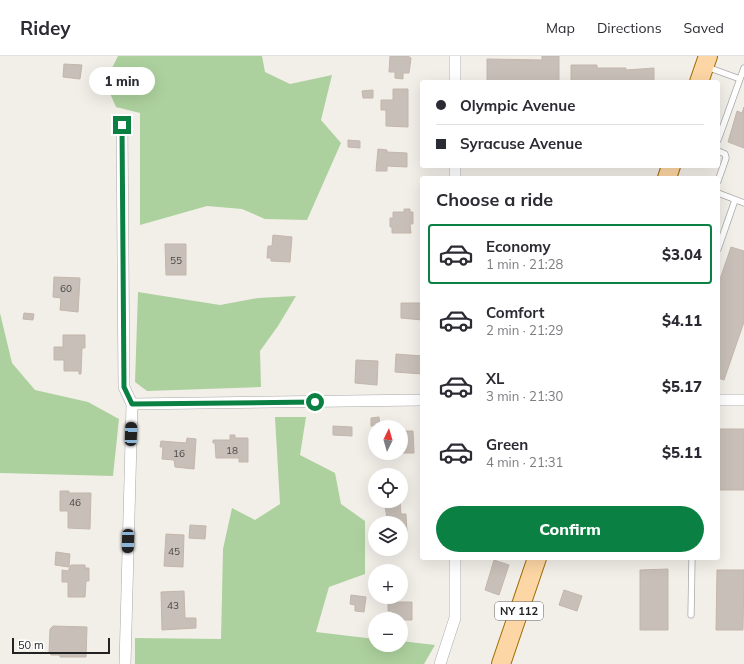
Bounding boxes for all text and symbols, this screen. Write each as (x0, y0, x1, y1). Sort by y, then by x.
text: Ridey (20, 16, 71, 40)
text: Map (546, 19, 575, 37)
text: Directions (597, 19, 662, 37)
text: Saved (684, 19, 724, 37)
callout: 1 min (89, 67, 155, 95)
text: 1 min (105, 73, 139, 89)
text: Olympic Avenue (460, 96, 576, 115)
route end (113, 116, 131, 134)
text: Syracuse Avenue (460, 134, 582, 153)
text: Choose a ride (436, 188, 553, 211)
icon: car (438, 236, 474, 272)
text: Economy (486, 237, 551, 256)
text: $3.04 (662, 245, 702, 264)
house number: 55 (170, 254, 182, 267)
text: 1 min · 21:28 (486, 256, 563, 272)
house number: 60 (60, 282, 72, 295)
icon: car (438, 302, 474, 338)
text: Comfort (486, 303, 544, 322)
text: $4.11 (662, 311, 702, 330)
text: 2 min · 21:29 (486, 322, 563, 338)
icon: car (438, 368, 474, 404)
text: XL (486, 369, 504, 388)
text: $5.17 (662, 377, 702, 396)
text: 3 min · 21:30 (486, 388, 563, 404)
route start (306, 393, 324, 411)
north arrow (368, 420, 408, 460)
map controls (368, 420, 408, 652)
car (125, 422, 137, 446)
icon: car (438, 434, 474, 470)
text: Green (486, 435, 528, 454)
text: $5.11 (662, 443, 702, 462)
house number: 18 (226, 444, 238, 457)
house number: 16 (173, 447, 185, 460)
text: 4 min · 21:31 (486, 454, 563, 470)
button: locate (368, 468, 408, 508)
house number: 46 (69, 496, 81, 509)
button: Confirm (436, 506, 704, 552)
button: layers (368, 516, 408, 556)
car (122, 529, 134, 553)
house number: 45 (168, 545, 180, 558)
button: + (368, 564, 408, 604)
house number: 43 (167, 599, 179, 612)
road number: NY 112 (495, 602, 543, 620)
button: − (368, 612, 408, 652)
scale bar (12, 636, 110, 655)
text: 50 m (18, 638, 44, 652)

